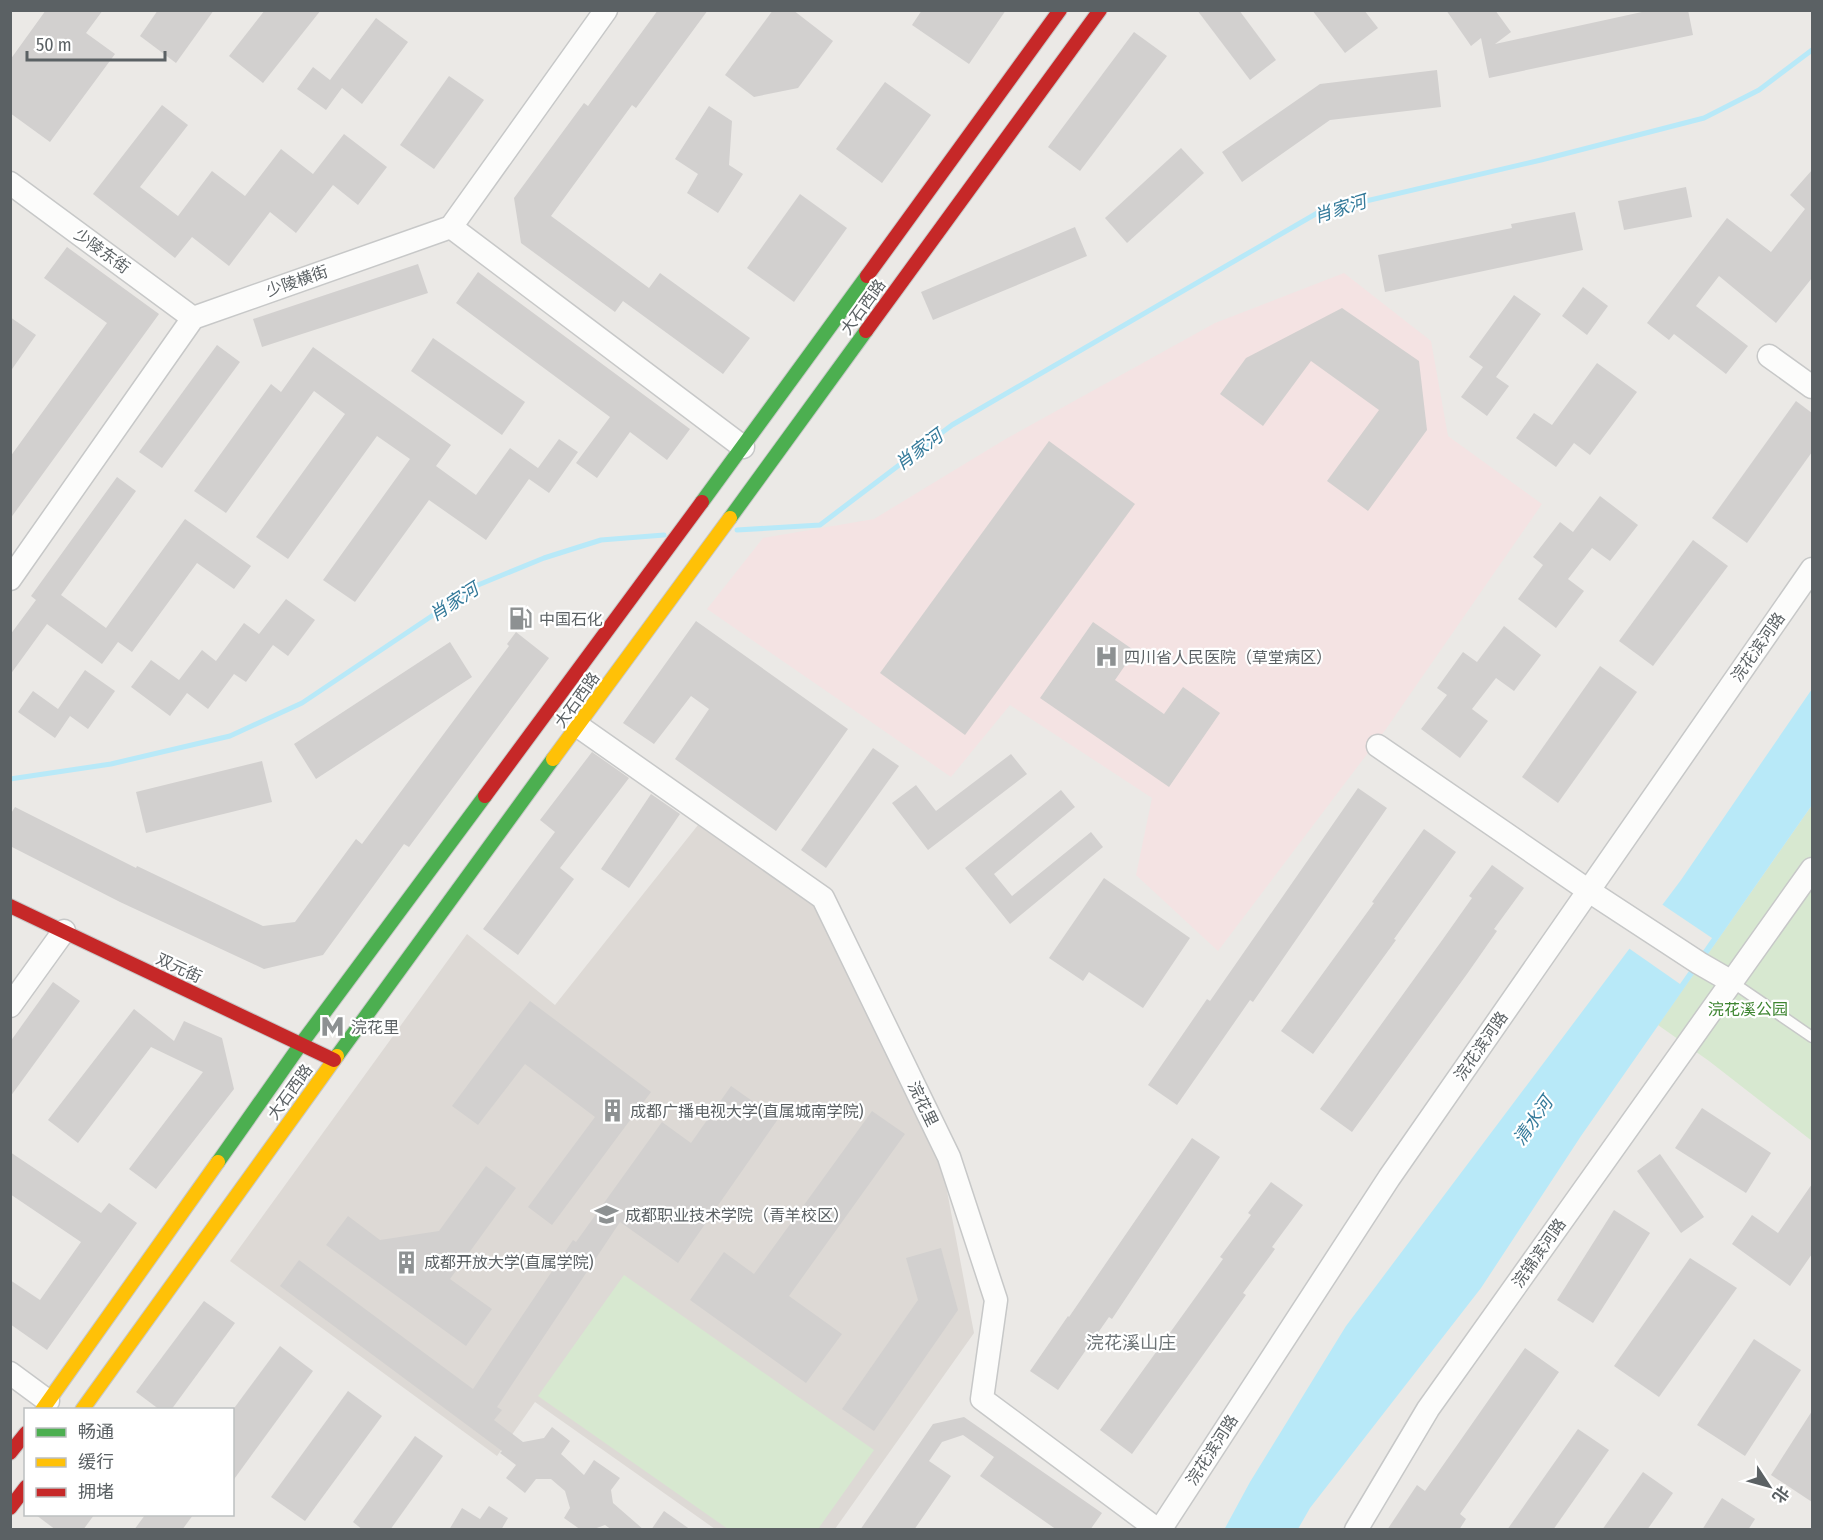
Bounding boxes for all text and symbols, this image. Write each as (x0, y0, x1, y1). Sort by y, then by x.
scale bar (27, 24, 165, 62)
text: 50 m (36, 34, 72, 56)
water label: 肖家河 (1311, 190, 1372, 227)
street label: 少陵东街 (71, 225, 133, 277)
street label: 少陵横街 (264, 262, 330, 300)
street label: 大石西路 (837, 276, 889, 338)
water label: 肖家河 (891, 423, 950, 475)
water label: 肖家河 (425, 576, 485, 626)
fuel station icon: 中国石化 (508, 606, 534, 632)
street label: 浣花滨河路 (1727, 609, 1789, 685)
place label: 中国石化 (539, 610, 603, 629)
hospital icon: 四川省人民医院（草堂病区） (1093, 644, 1119, 670)
place label: 四川省人民医院（草堂病区） (1124, 648, 1332, 667)
street label: 大石西路 (551, 669, 603, 731)
street label: 双元街 (153, 949, 205, 987)
park label: 浣花溪公园 (1708, 1000, 1788, 1019)
street label: 浣花滨河路 (1450, 1008, 1512, 1084)
metro station icon: 浣花里 (320, 1014, 346, 1040)
place label: 浣花里 (351, 1018, 399, 1037)
street label: 大石西路 (264, 1061, 316, 1123)
street label: 浣花里 (904, 1078, 942, 1130)
water label: 清水河 (1509, 1090, 1559, 1149)
building icon: 成都广播电视大学(直属城南学院) (599, 1098, 625, 1124)
place label: 成都广播电视大学(直属城南学院) (630, 1102, 864, 1121)
school or university icon: 成都职业技术学院（青羊校区） (594, 1202, 620, 1228)
place label: 成都职业技术学院（青羊校区） (625, 1206, 849, 1225)
street label: 浣锦滨河路 (1508, 1215, 1570, 1291)
building icon: 成都开放大学(直属学院) (393, 1249, 419, 1275)
place label: 成都开放大学(直属学院) (424, 1253, 594, 1272)
district label: 浣花溪山庄 (1086, 1332, 1176, 1354)
legend (24, 1408, 234, 1516)
street label: 浣花滨河路 (1182, 1411, 1242, 1489)
text: 畅通 (78, 1421, 114, 1443)
text: 缓行 (78, 1451, 114, 1473)
north arrow (1739, 1456, 1799, 1516)
text: 拥堵 (78, 1481, 114, 1503)
text: 北 (1768, 1482, 1793, 1507)

